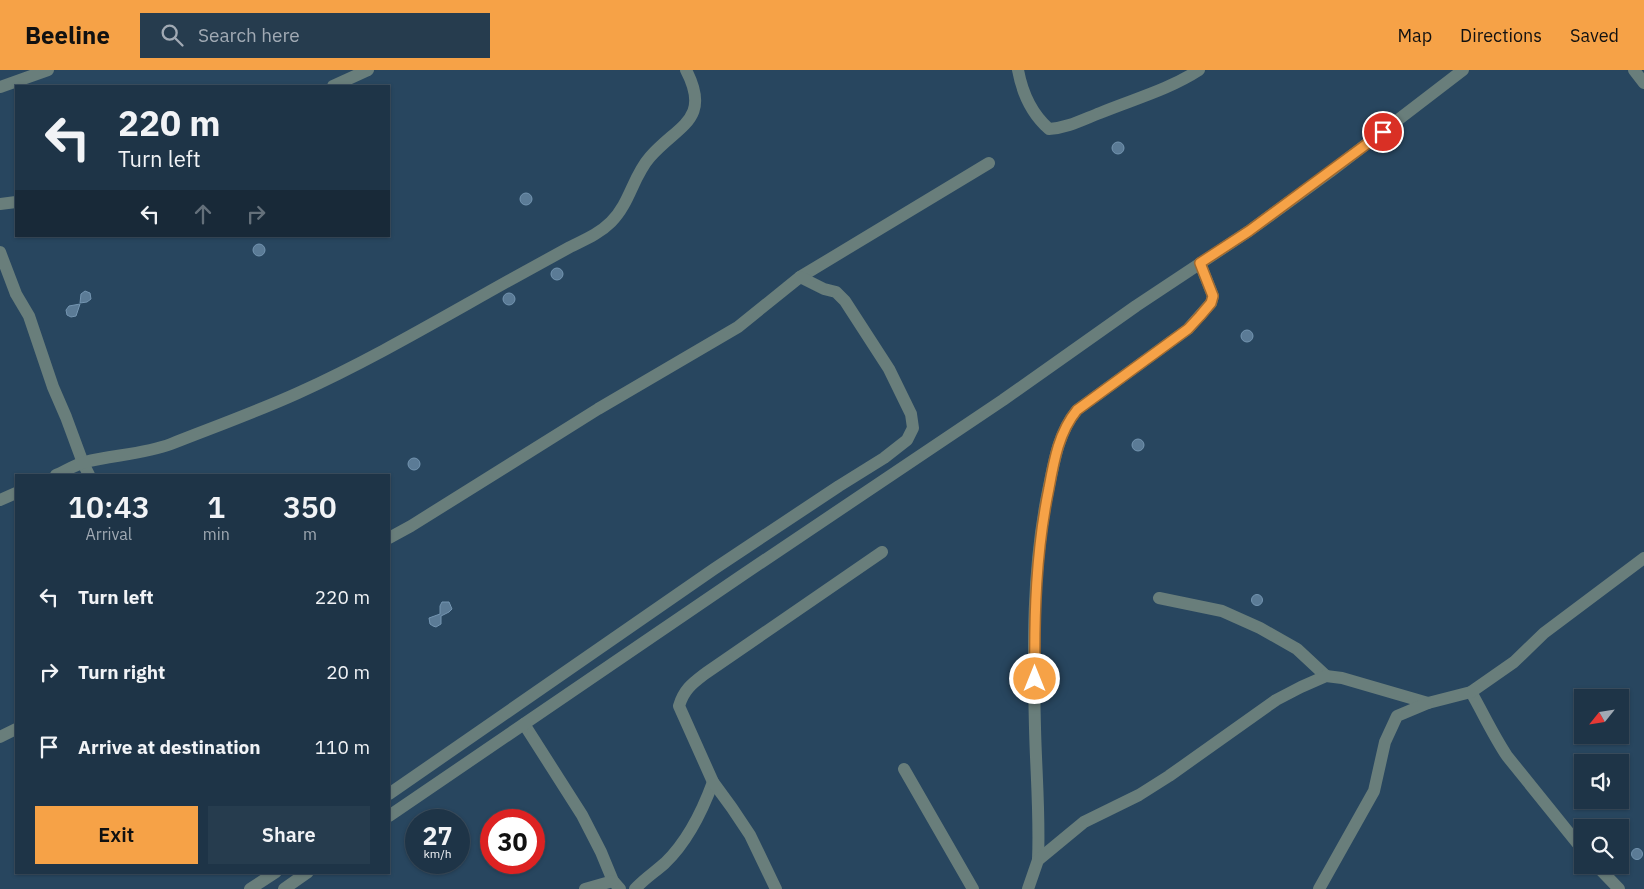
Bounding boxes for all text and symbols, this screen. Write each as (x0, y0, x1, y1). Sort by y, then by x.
search box (140, 13, 490, 58)
text: Beeline (25, 19, 110, 51)
icon: search (158, 21, 186, 49)
text: Search here (198, 23, 300, 47)
text: Map (1397, 24, 1432, 47)
text: Directions (1460, 24, 1542, 47)
text: Saved (1570, 24, 1619, 47)
text: 220 m (118, 100, 221, 146)
icon: left (35, 105, 100, 170)
pin (1362, 111, 1404, 153)
icon: arrive (1369, 118, 1397, 146)
text: Turn left (118, 144, 201, 173)
icon: left (136, 200, 164, 228)
icon: ahead (189, 200, 217, 228)
icon: right (242, 200, 270, 228)
text: 10:43 (68, 487, 150, 526)
text: 1 (207, 487, 225, 526)
text: 350 (283, 487, 337, 526)
text: Arrival (86, 524, 132, 544)
text: min (203, 524, 230, 544)
text: m (303, 524, 317, 544)
icon: left (35, 583, 63, 611)
text: Turn left (78, 585, 154, 609)
text: 220 m (315, 585, 370, 609)
position arrow (1008, 652, 1060, 704)
icon: right (35, 658, 63, 686)
text: Turn right (78, 660, 165, 684)
text: 20 m (326, 660, 370, 684)
north arrow (1574, 689, 1629, 744)
map controls (1574, 689, 1629, 874)
icon: arrive (35, 733, 63, 761)
text: Arrive at destination (78, 735, 261, 759)
text: 110 m (315, 735, 370, 759)
button: sound (1574, 754, 1629, 809)
button: Exit (35, 806, 198, 864)
button: Share (208, 806, 370, 864)
speed limit sign: 30 (480, 809, 545, 874)
text: 27 (422, 819, 453, 852)
button: search (1574, 819, 1629, 874)
text: km/h (423, 846, 452, 861)

